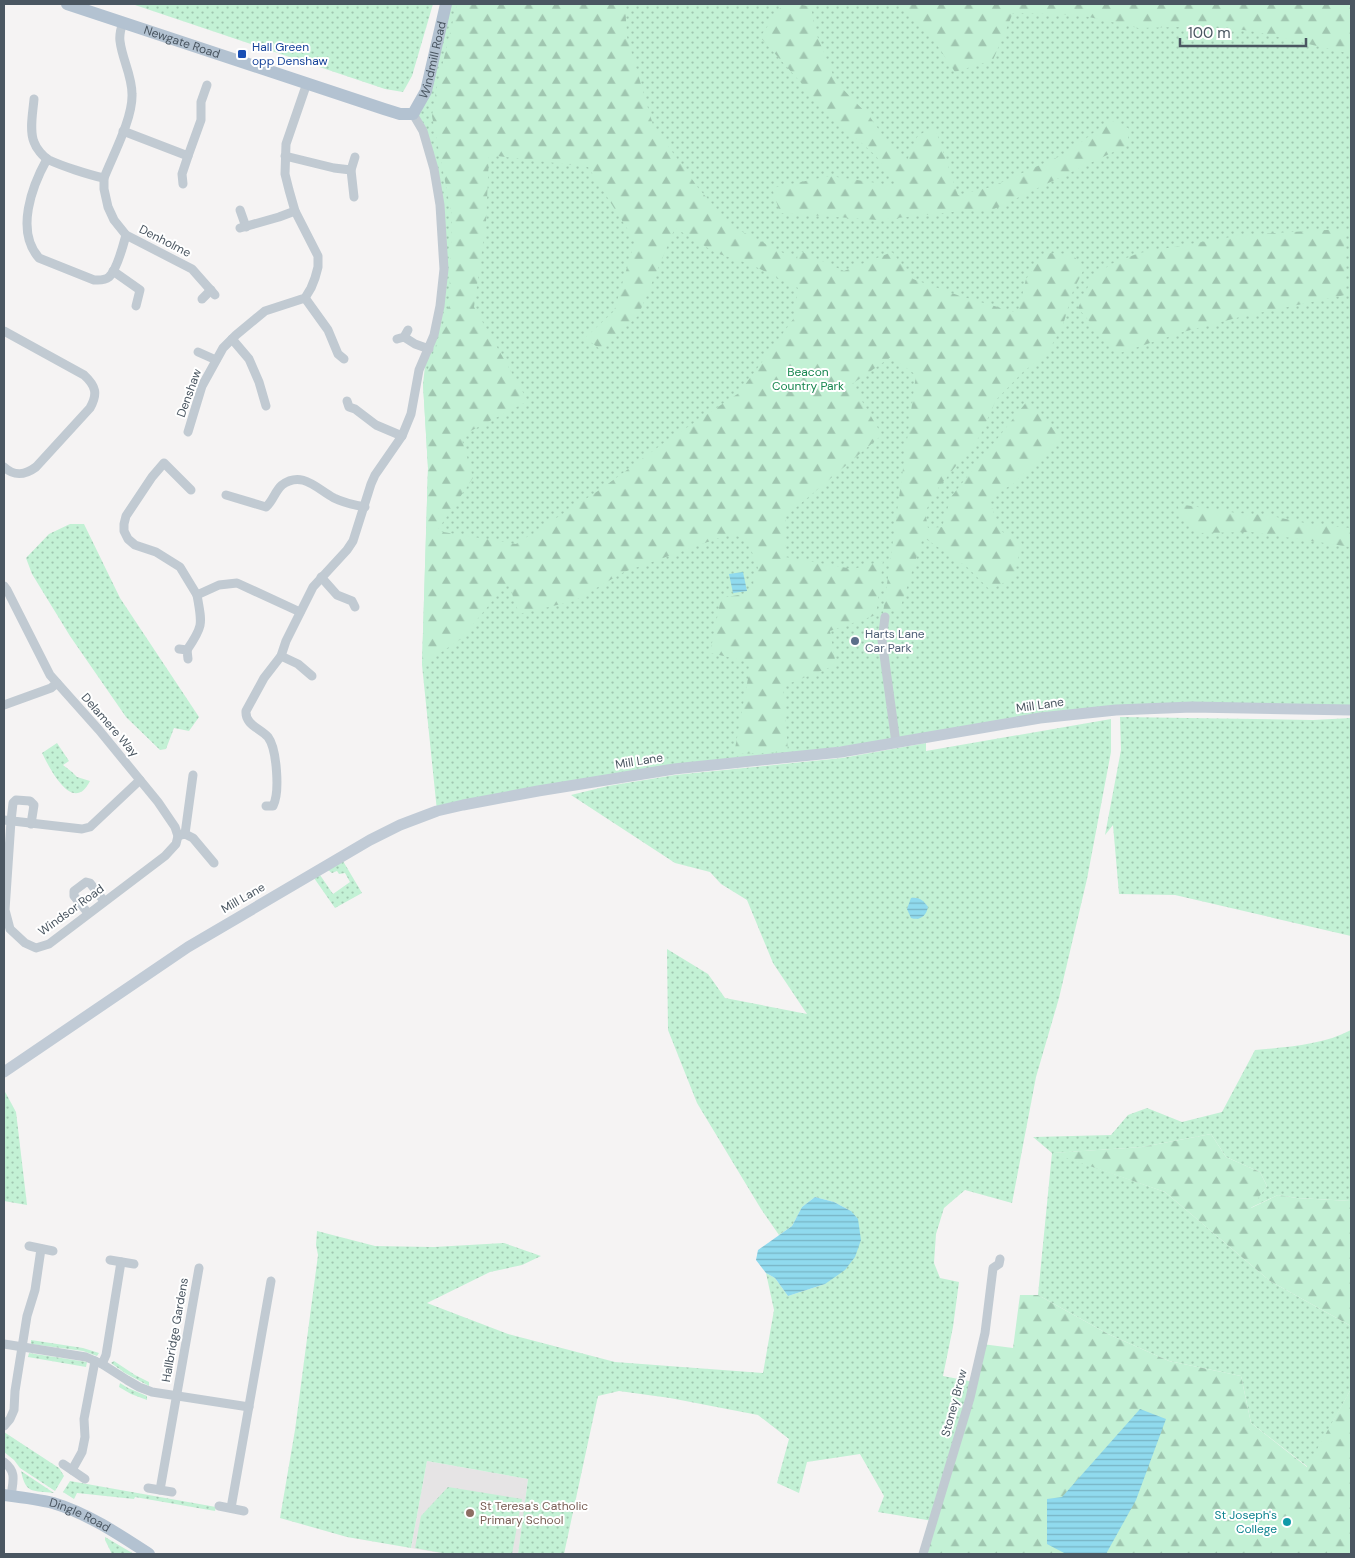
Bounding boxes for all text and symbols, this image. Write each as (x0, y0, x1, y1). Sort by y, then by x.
scale bar (1180, 15, 1306, 47)
street label: Windmill Road (415, 20, 450, 102)
street label: Newgate Road (142, 22, 222, 62)
text: 100 m (1188, 23, 1231, 43)
place label: Hall Green opp Denshaw (252, 39, 328, 69)
marker: Hall Green opp Denshaw (236, 48, 248, 60)
street label: Denholme (136, 221, 194, 261)
park label: Beacon Country Park (772, 364, 844, 394)
street label: Denshaw (173, 367, 205, 419)
place label: Harts Lane Car Park (865, 626, 925, 656)
marker: Harts Lane Car Park (849, 635, 861, 647)
street label: Delamere Way (78, 690, 143, 761)
street label: Mill Lane (1015, 694, 1065, 716)
street label: Mill Lane (614, 749, 664, 773)
street label: Mill Lane (218, 879, 268, 917)
street label: Windsor Road (35, 881, 107, 939)
street label: Hallbridge Gardens (158, 1276, 192, 1384)
street label: Stoney Brow (937, 1367, 971, 1439)
street label: Dingle Road (47, 1494, 113, 1536)
place label: St Teresa's Catholic Primary School (480, 1498, 588, 1528)
marker: St Teresa's Catholic Primary School (464, 1507, 476, 1519)
place label: St Joseph's College (1214, 1507, 1277, 1537)
marker: St Joseph's College (1281, 1516, 1293, 1528)

